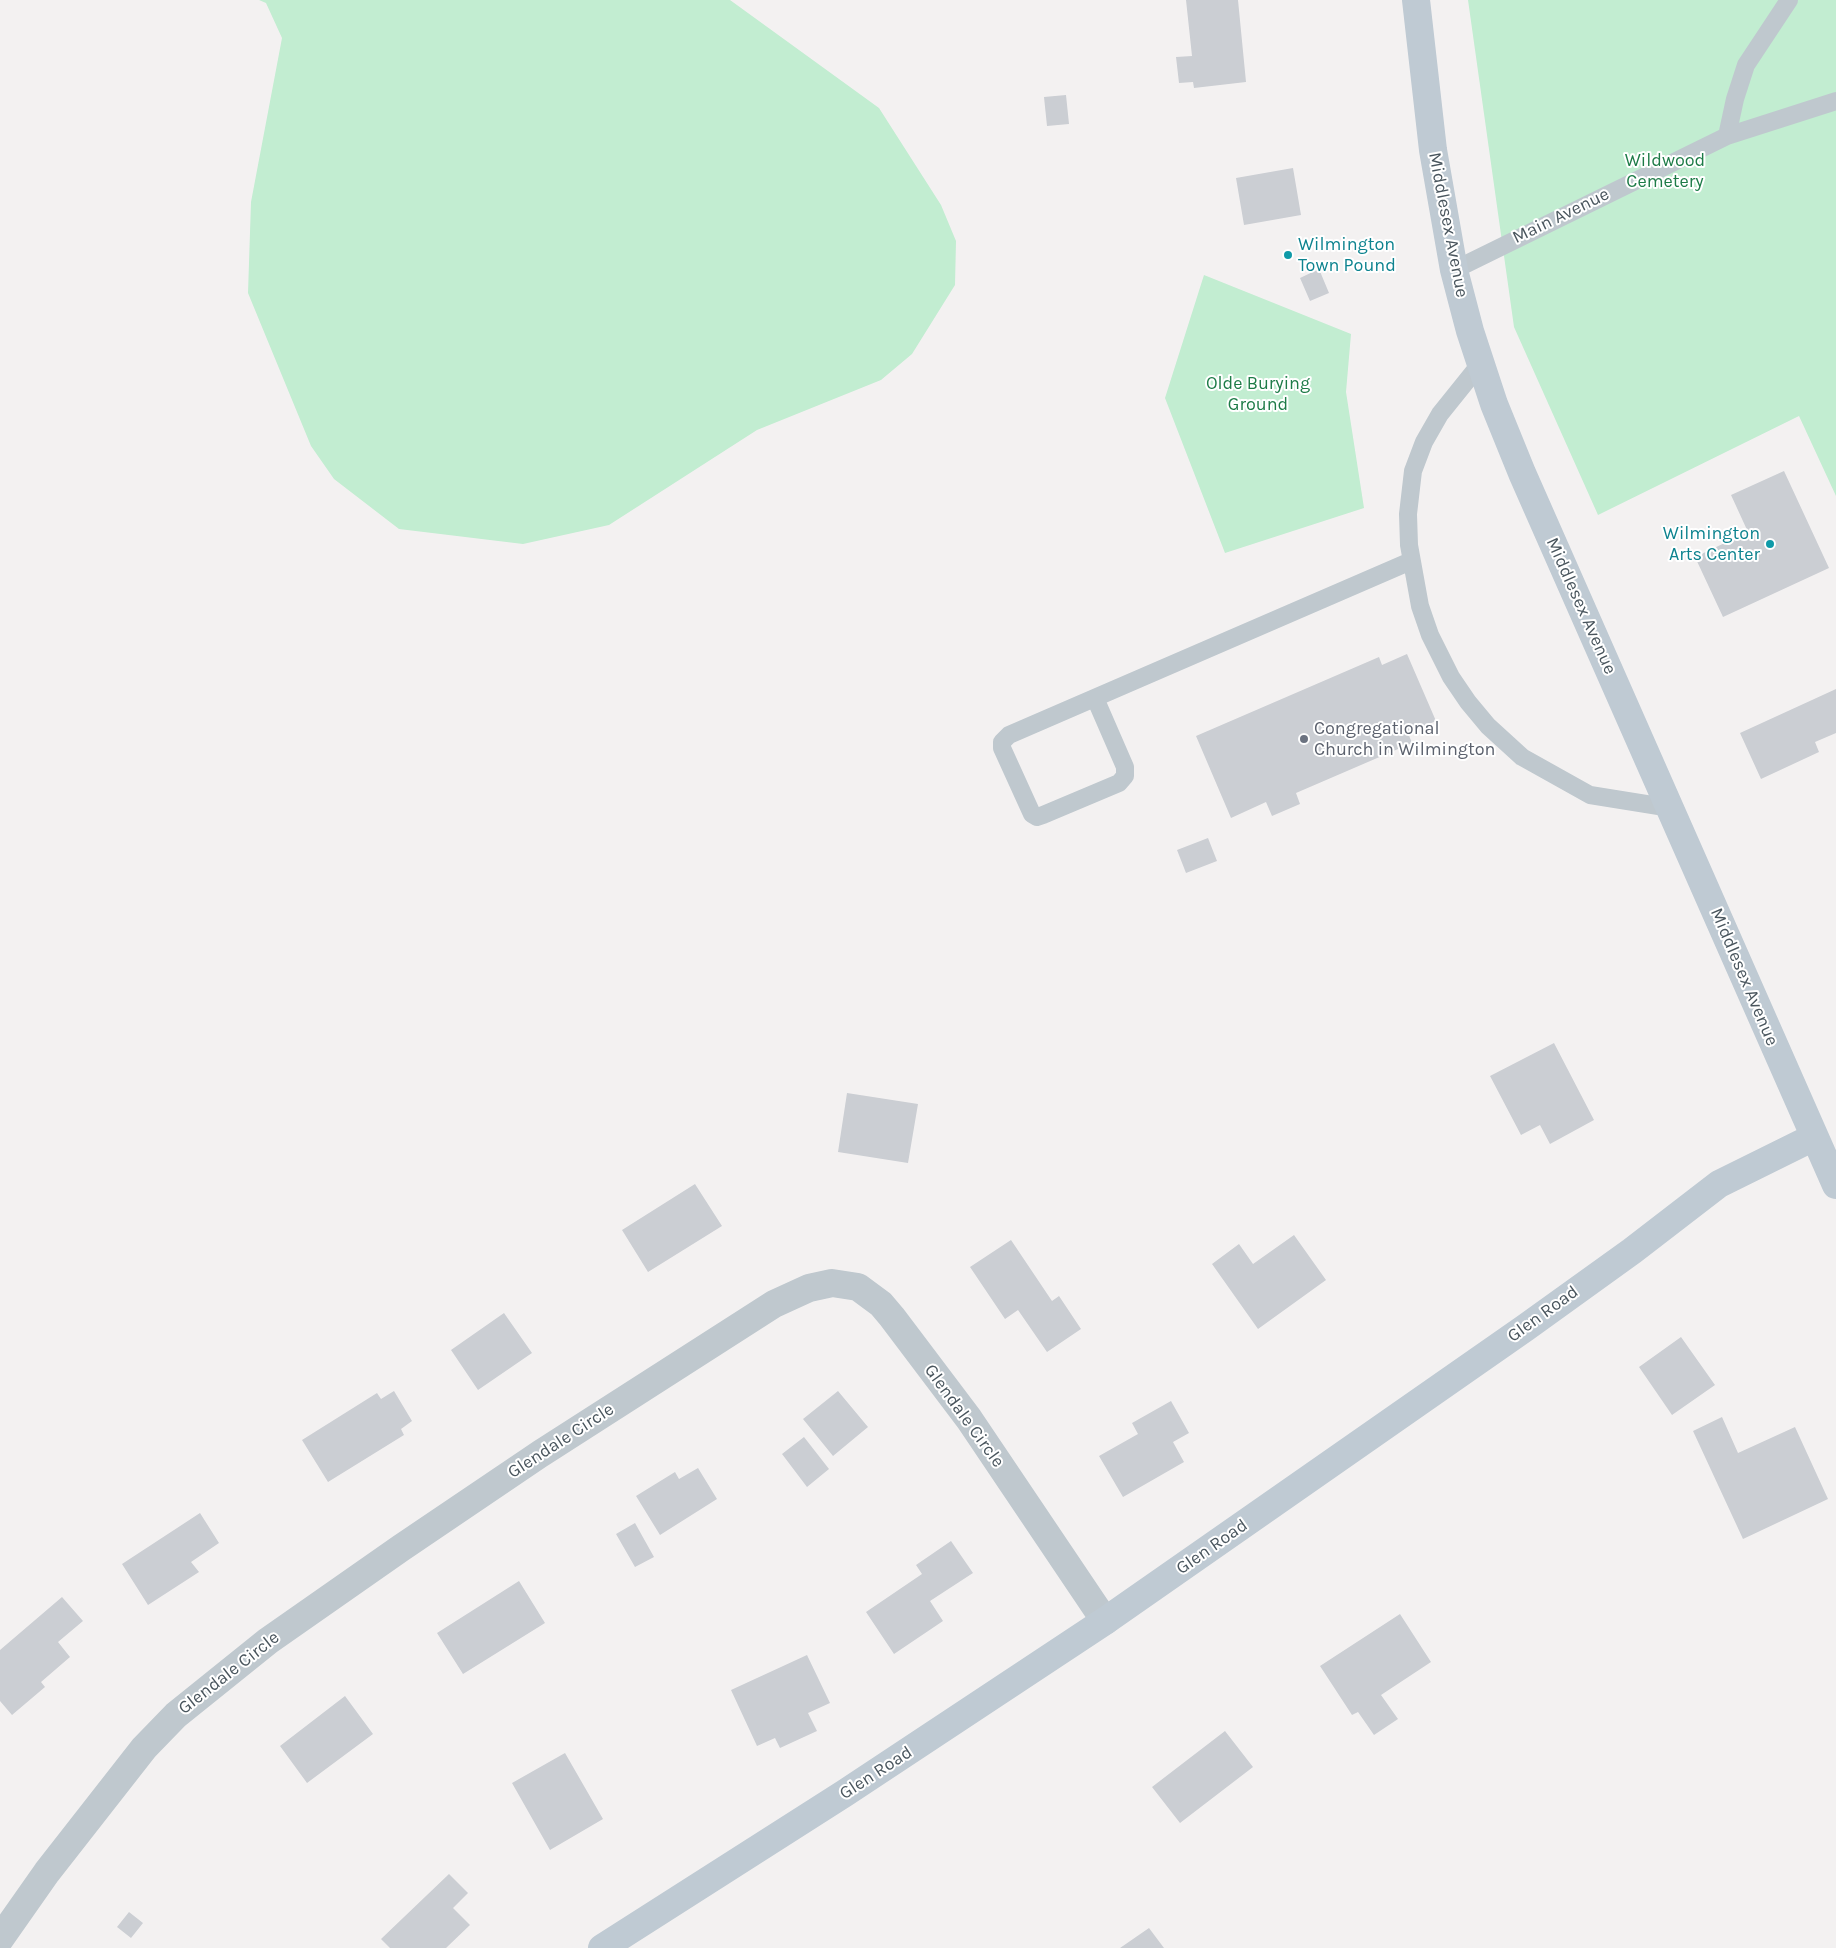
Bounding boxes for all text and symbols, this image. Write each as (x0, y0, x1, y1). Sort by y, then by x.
street label: Middlesex Avenue (1423, 150, 1473, 300)
park label: Wildwood Cemetery (1625, 150, 1705, 192)
street label: Main Avenue (1509, 183, 1613, 249)
place label: Wilmington Town Pound (1298, 234, 1396, 276)
marker: Wilmington Town Pound (1282, 249, 1294, 261)
park label: Olde Burying Ground (1206, 373, 1310, 416)
place label: Wilmington Arts Center (1663, 523, 1760, 566)
street label: Middlesex Avenue (1541, 534, 1621, 678)
marker: Wilmington Arts Center (1764, 538, 1776, 550)
place label: Congregational Church in Wilmington (1314, 718, 1495, 761)
marker: Congregational Church in Wilmington (1298, 733, 1310, 745)
street label: Middlesex Avenue (1705, 905, 1783, 1049)
street label: Glen Road (1503, 1281, 1583, 1347)
street label: Glendale Circle (919, 1360, 1009, 1472)
street label: Glendale Circle (504, 1399, 618, 1483)
street label: Glen Road (1172, 1515, 1252, 1579)
street label: Glendale Circle (174, 1627, 284, 1719)
street label: Glen Road (836, 1741, 916, 1805)

